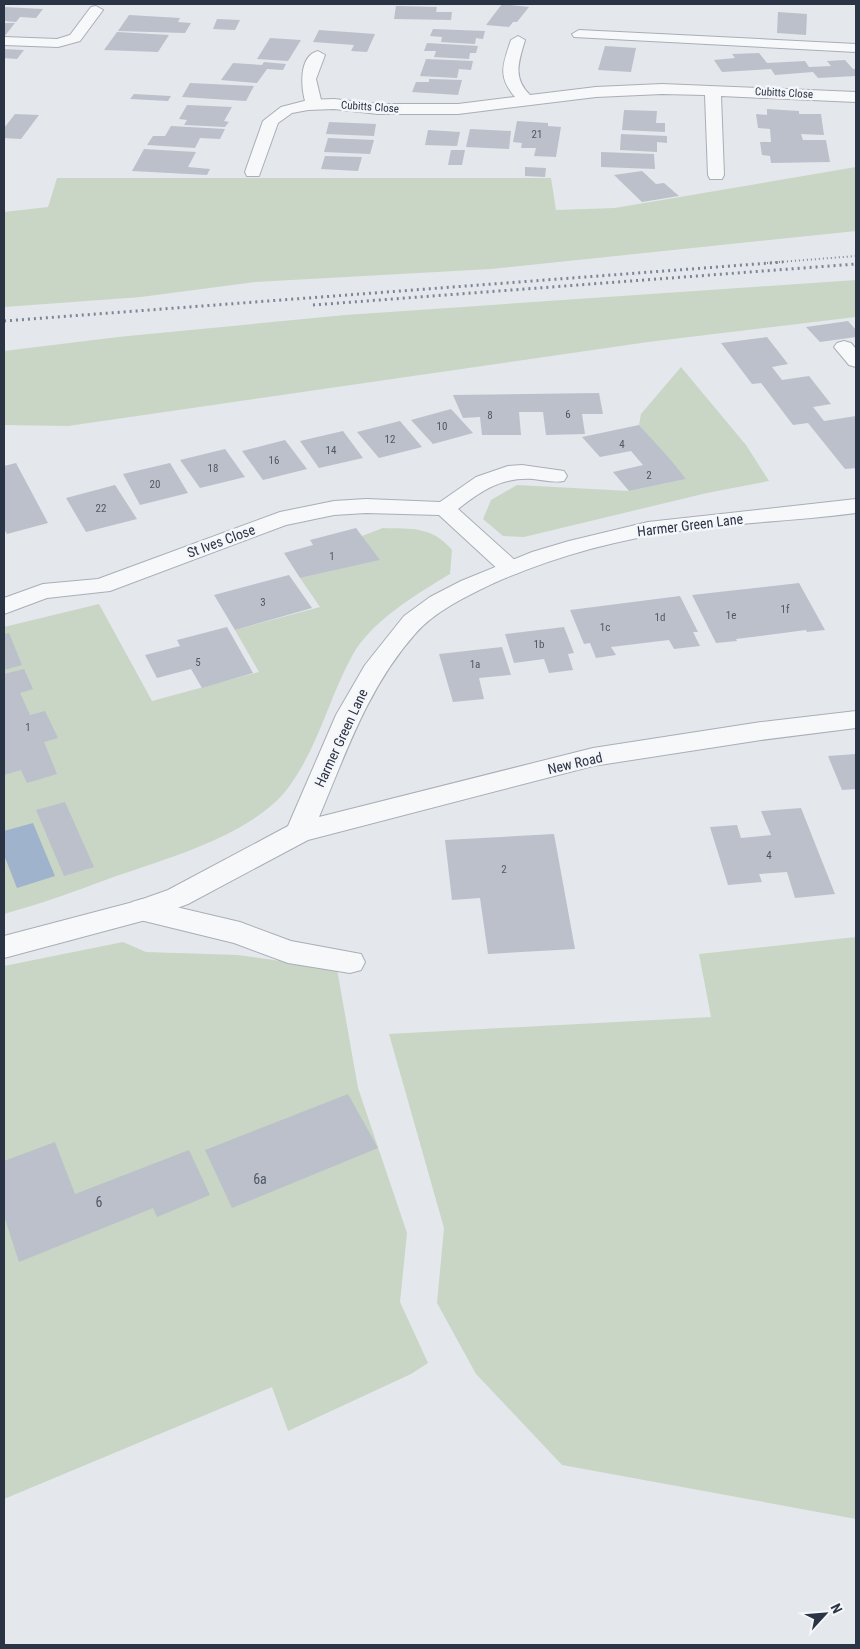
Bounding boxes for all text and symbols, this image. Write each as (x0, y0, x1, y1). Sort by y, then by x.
street label: Cubitts Close (755, 85, 813, 101)
street label: Cubitts Close (341, 98, 399, 116)
house number: 21 (532, 128, 542, 141)
house number: 6 (565, 408, 571, 421)
house number: 8 (487, 409, 493, 422)
house number: 10 (437, 420, 447, 433)
house number: 12 (385, 433, 395, 446)
house number: 4 (619, 438, 625, 451)
house number: 14 (326, 444, 337, 457)
house number: 16 (269, 454, 279, 467)
house number: 18 (208, 462, 218, 475)
house number: 2 (646, 469, 652, 482)
house number: 20 (150, 478, 160, 491)
house number: 22 (96, 502, 106, 515)
street label: Harmer Green Lane (636, 511, 744, 539)
street label: St Ives Close (185, 521, 258, 561)
house number: 1 (329, 550, 335, 563)
house number: 3 (260, 596, 266, 609)
house number: 1f (781, 603, 790, 616)
house number: 1e (726, 609, 736, 622)
house number: 1d (655, 611, 665, 624)
house number: 1c (600, 621, 610, 634)
house number: 1b (534, 638, 544, 651)
house number: 5 (195, 656, 201, 669)
house number: 1a (470, 658, 480, 671)
street label: Harmer Green Lane (311, 686, 371, 790)
house number: 1 (25, 721, 31, 734)
street label: New Road (546, 749, 604, 777)
house number: 4 (766, 849, 772, 862)
house number: 2 (501, 863, 507, 876)
house number: 6a (253, 1171, 267, 1187)
house number: 6 (96, 1194, 103, 1210)
north arrow (800, 1589, 850, 1639)
text: N (828, 1601, 846, 1616)

